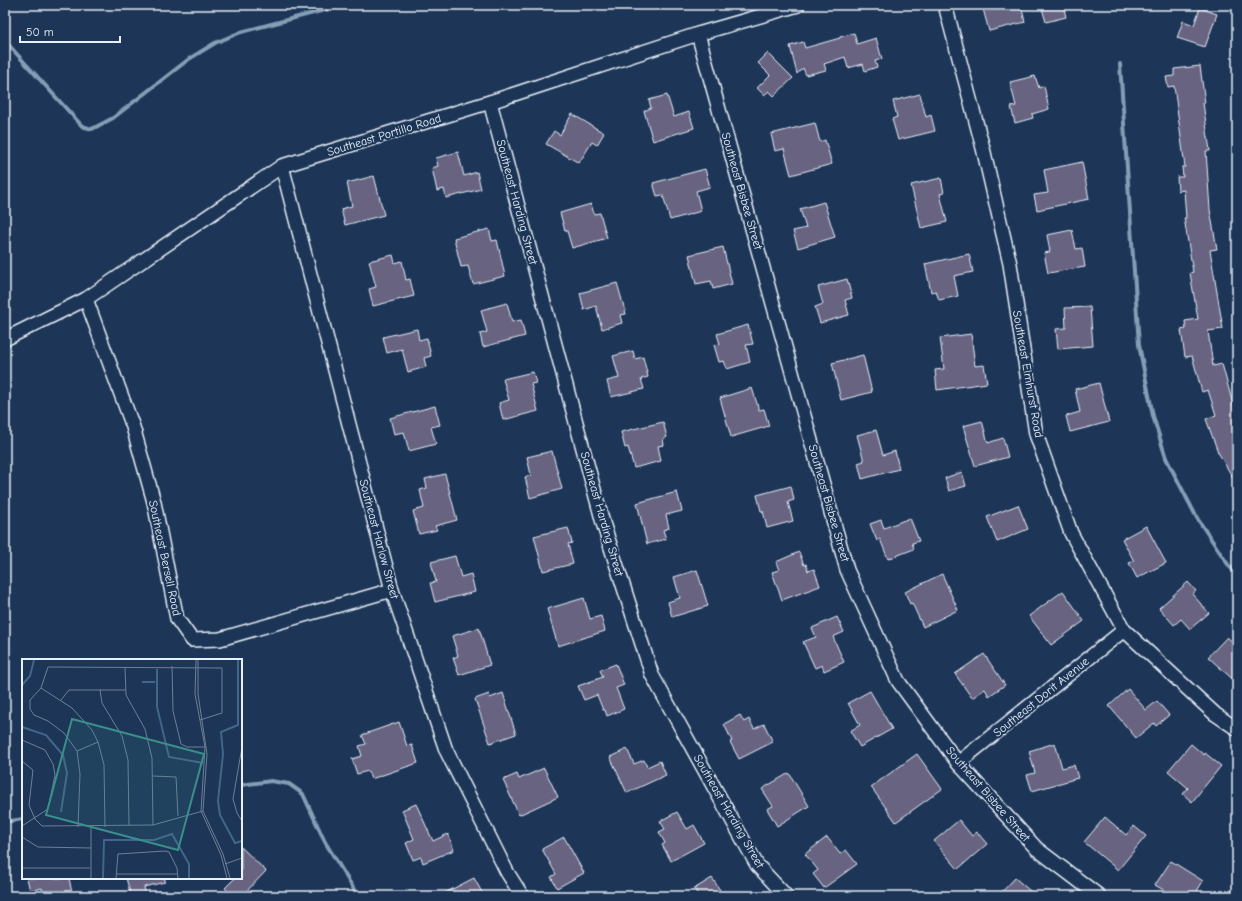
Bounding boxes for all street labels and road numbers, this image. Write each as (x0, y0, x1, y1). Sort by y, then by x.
street label: Southeast Portillo Road (325, 111, 443, 159)
street label: Southeast Bisbee Street (719, 131, 766, 252)
street label: Southeast Harding Street (494, 138, 541, 267)
street label: Southeast Elmhurst Road (1010, 309, 1046, 439)
street label: Southeast Bisbee Street (806, 443, 853, 564)
street label: Southeast Harding Street (577, 450, 627, 578)
street label: Southeast Harlow Street (356, 478, 402, 601)
street label: Southeast Bersell Road (146, 499, 184, 617)
street label: Southeast Dorit Avenue (990, 654, 1092, 740)
street label: Southeast Bisbee Street (943, 744, 1033, 845)
street label: Southeast Harding Street (691, 752, 768, 871)

